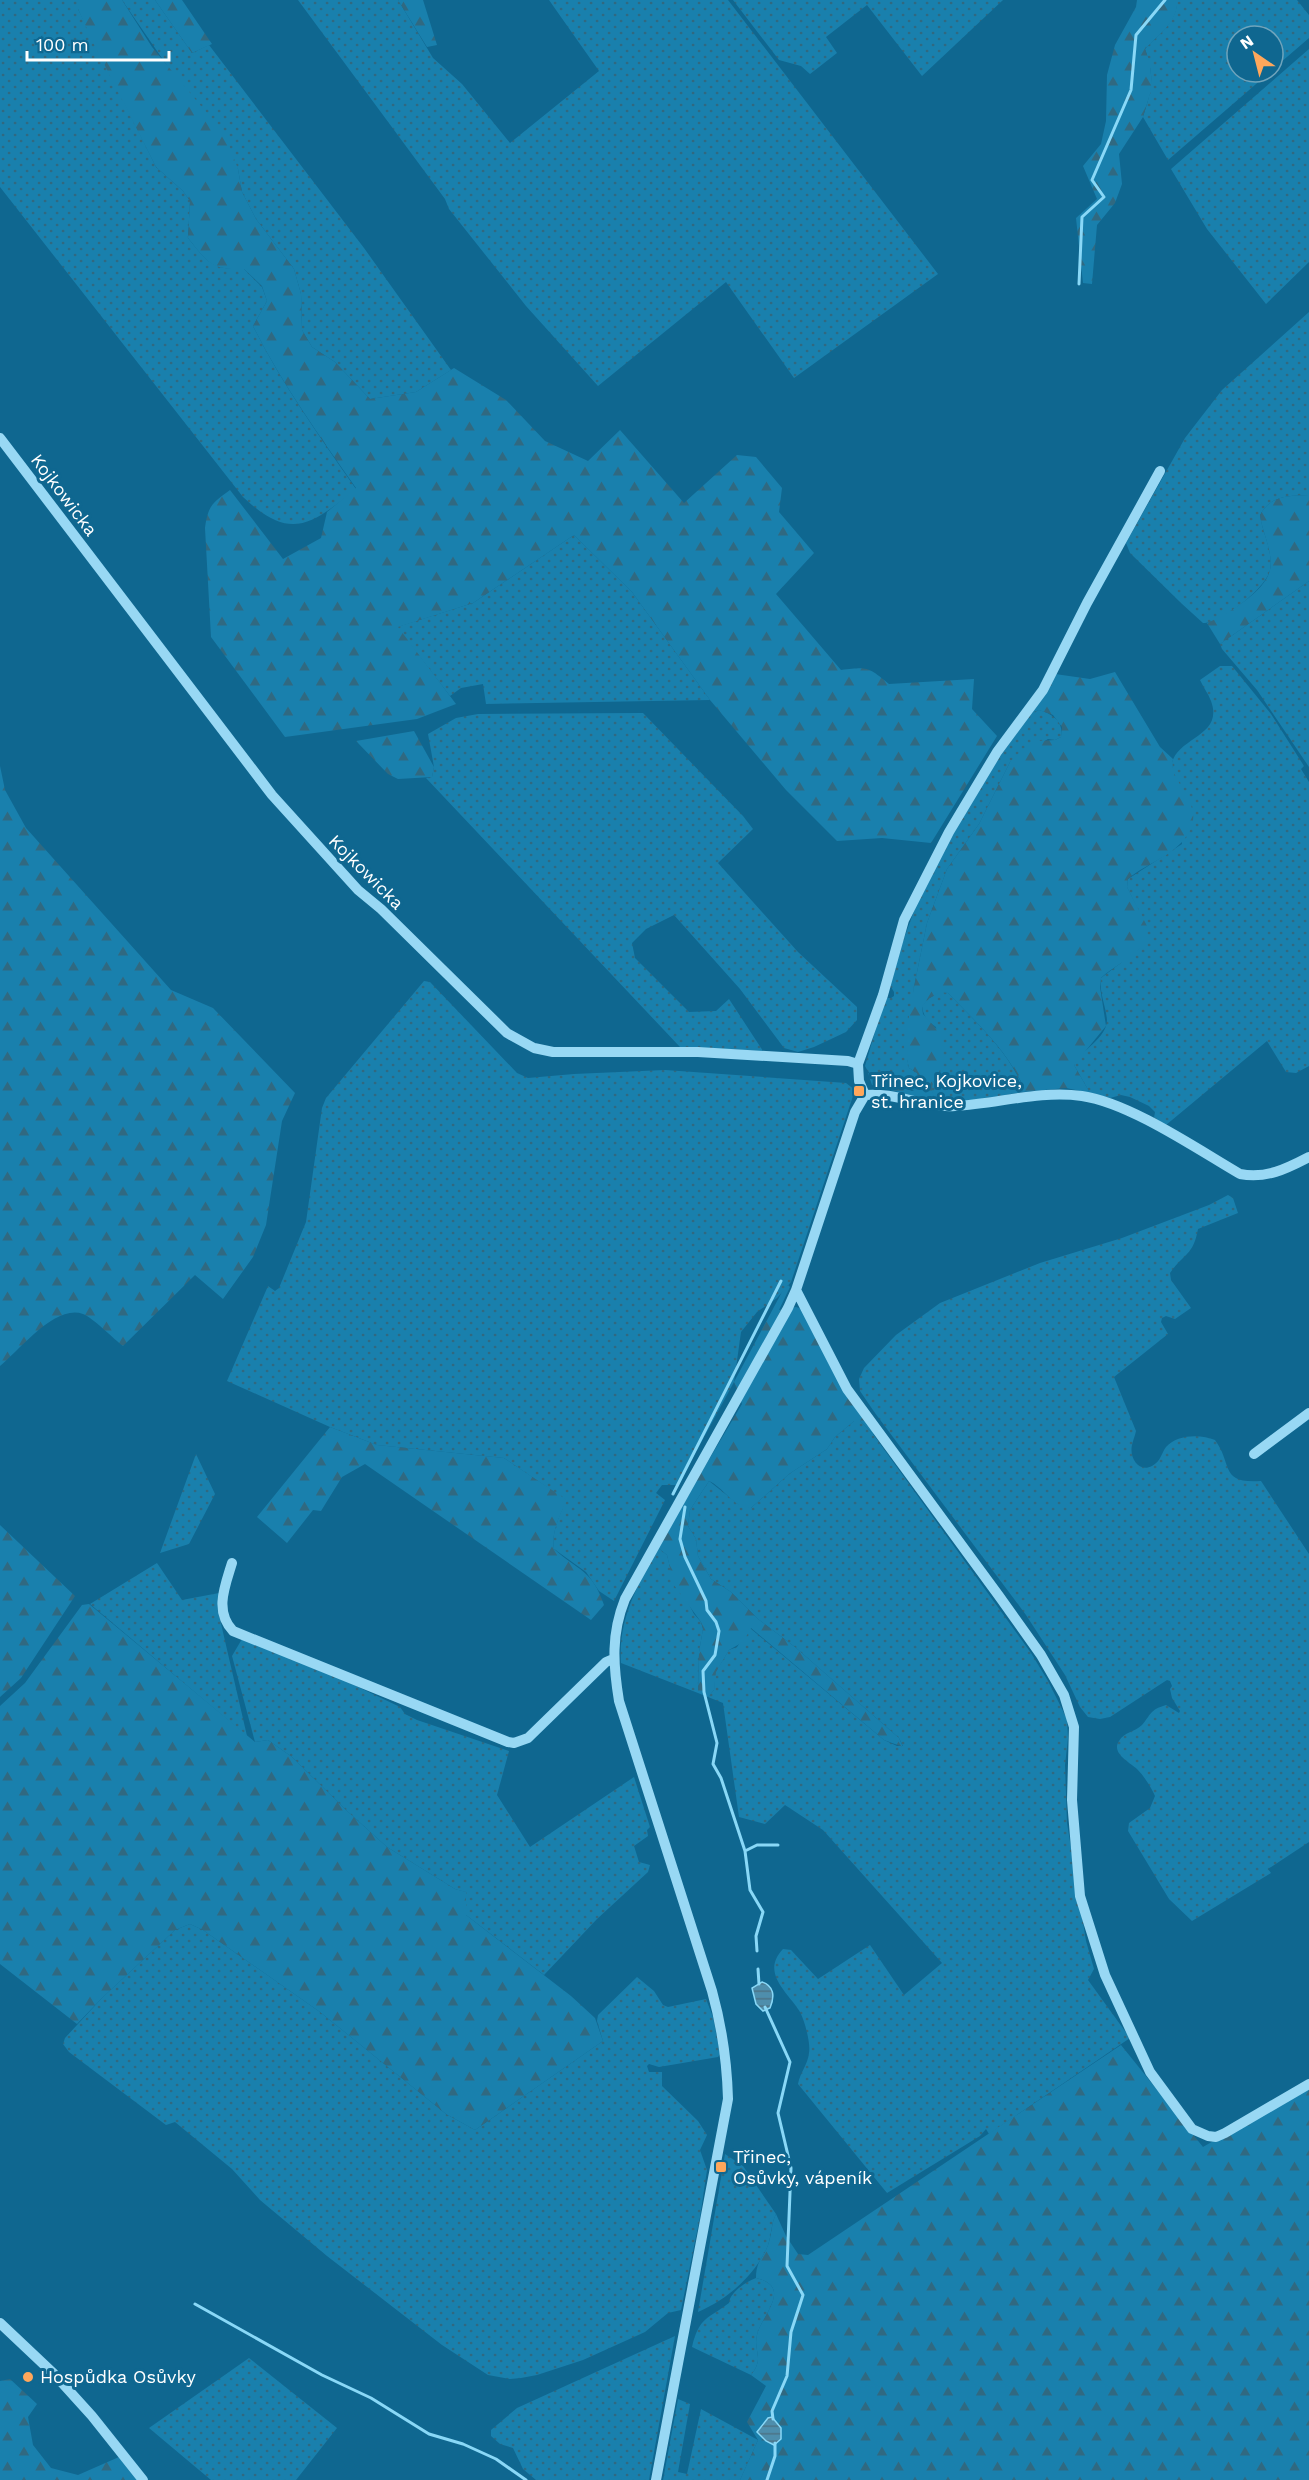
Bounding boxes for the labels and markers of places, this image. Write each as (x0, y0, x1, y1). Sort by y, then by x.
place label: Třinec, Kojkovice, st. hranice (871, 1070, 1022, 1112)
marker: Třinec, Kojkovice, st. hranice (852, 1084, 866, 1098)
place label: Třinec, Osůvky, vápeník (733, 2146, 872, 2188)
marker: Třinec, Osůvky, vápeník (714, 2160, 728, 2174)
place label: Hospůdka Osůvky (40, 2366, 197, 2387)
marker: Hospůdka Osůvky (21, 2370, 35, 2384)

